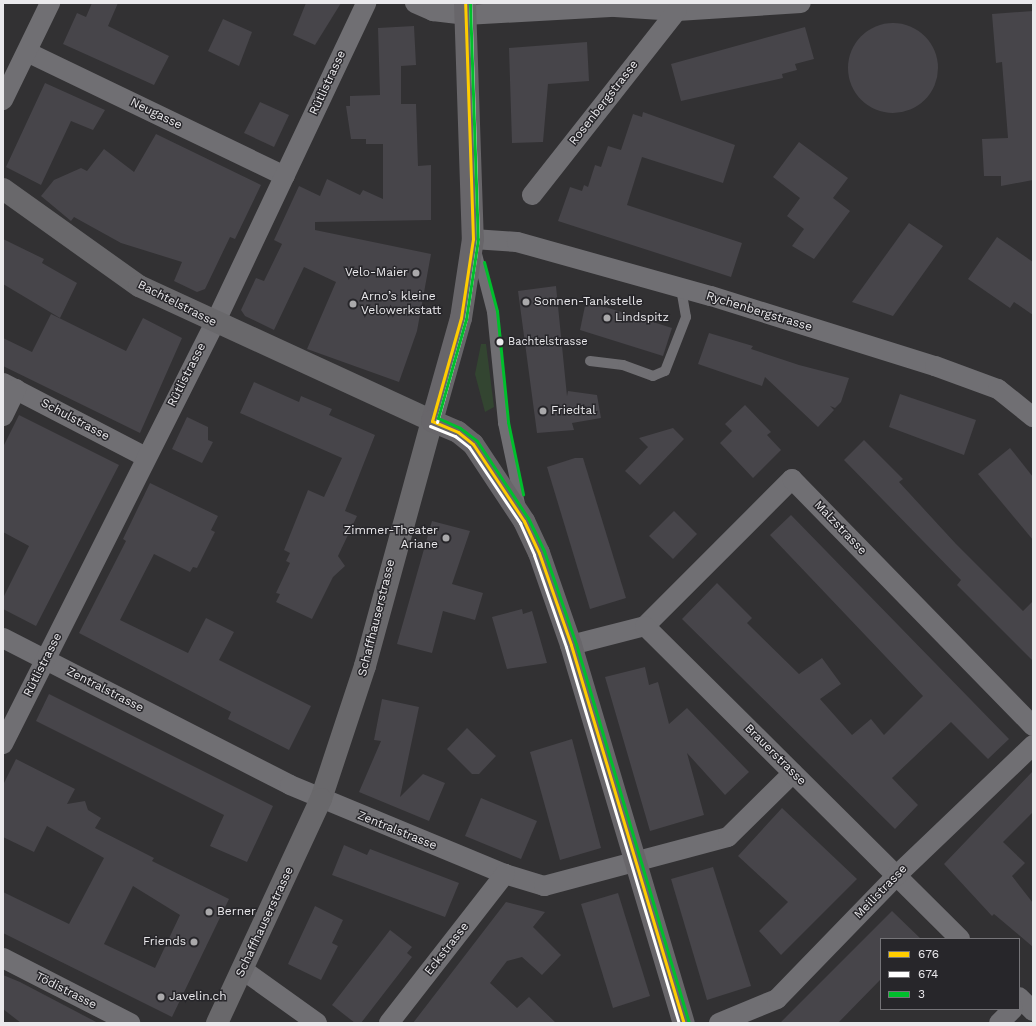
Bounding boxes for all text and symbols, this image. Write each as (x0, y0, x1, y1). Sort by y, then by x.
street label: Rütlistrasse (307, 48, 349, 118)
street label: Rosenbergstrasse (566, 58, 642, 148)
street label: Neugasse (128, 95, 184, 133)
place label: Velo-Maier (345, 266, 408, 280)
marker: Velo-Maier (411, 268, 421, 278)
street label: Bachtelstrasse (135, 278, 219, 330)
street label: Rychenbergstrasse (704, 289, 814, 335)
place label: Arno’s kleine Velowerkstatt (361, 290, 441, 318)
place label: Sonnen-Tankstelle (534, 295, 643, 309)
marker: Sonnen-Tankstelle (521, 297, 531, 307)
marker: Arno’s kleine Velowerkstatt (348, 299, 358, 309)
place label: Lindspitz (615, 311, 669, 325)
marker: Lindspitz (602, 313, 612, 323)
place label: Bachtelstrasse (508, 335, 588, 349)
marker: Bachtelstrasse (495, 337, 505, 347)
street label: Rütlistrasse (165, 341, 209, 409)
street label: Schulstrasse (38, 396, 112, 444)
place label: Friedtal (551, 404, 596, 418)
marker: Friedtal (538, 406, 548, 416)
street label: Malzstrasse (811, 498, 869, 558)
place label: Zimmer-Theater Ariane (344, 524, 438, 552)
marker: Zimmer-Theater Ariane (441, 533, 451, 543)
street label: Schaffhauserstrasse (356, 558, 398, 678)
street label: Rütlistrasse (21, 631, 65, 699)
street label: Zentralstrasse (64, 664, 146, 716)
street label: Brauerstrasse (741, 721, 809, 789)
street label: Zentralstrasse (355, 809, 439, 853)
street label: Meilistrasse (852, 862, 910, 922)
street label: Schaffhauserstrasse (233, 865, 297, 979)
place label: Berner (217, 905, 256, 919)
marker: Berner (204, 907, 214, 917)
street label: Eckstrasse (422, 920, 472, 978)
place label: Friends (143, 935, 186, 949)
marker: Friends (189, 937, 199, 947)
legend (880, 938, 1020, 1010)
text: 676 (918, 947, 939, 961)
text: 674 (918, 967, 938, 981)
street label: Tödistrasse (33, 970, 99, 1012)
text: 3 (918, 987, 925, 1001)
place label: Javelin.ch (169, 990, 227, 1004)
marker: Javelin.ch (156, 992, 166, 1002)

